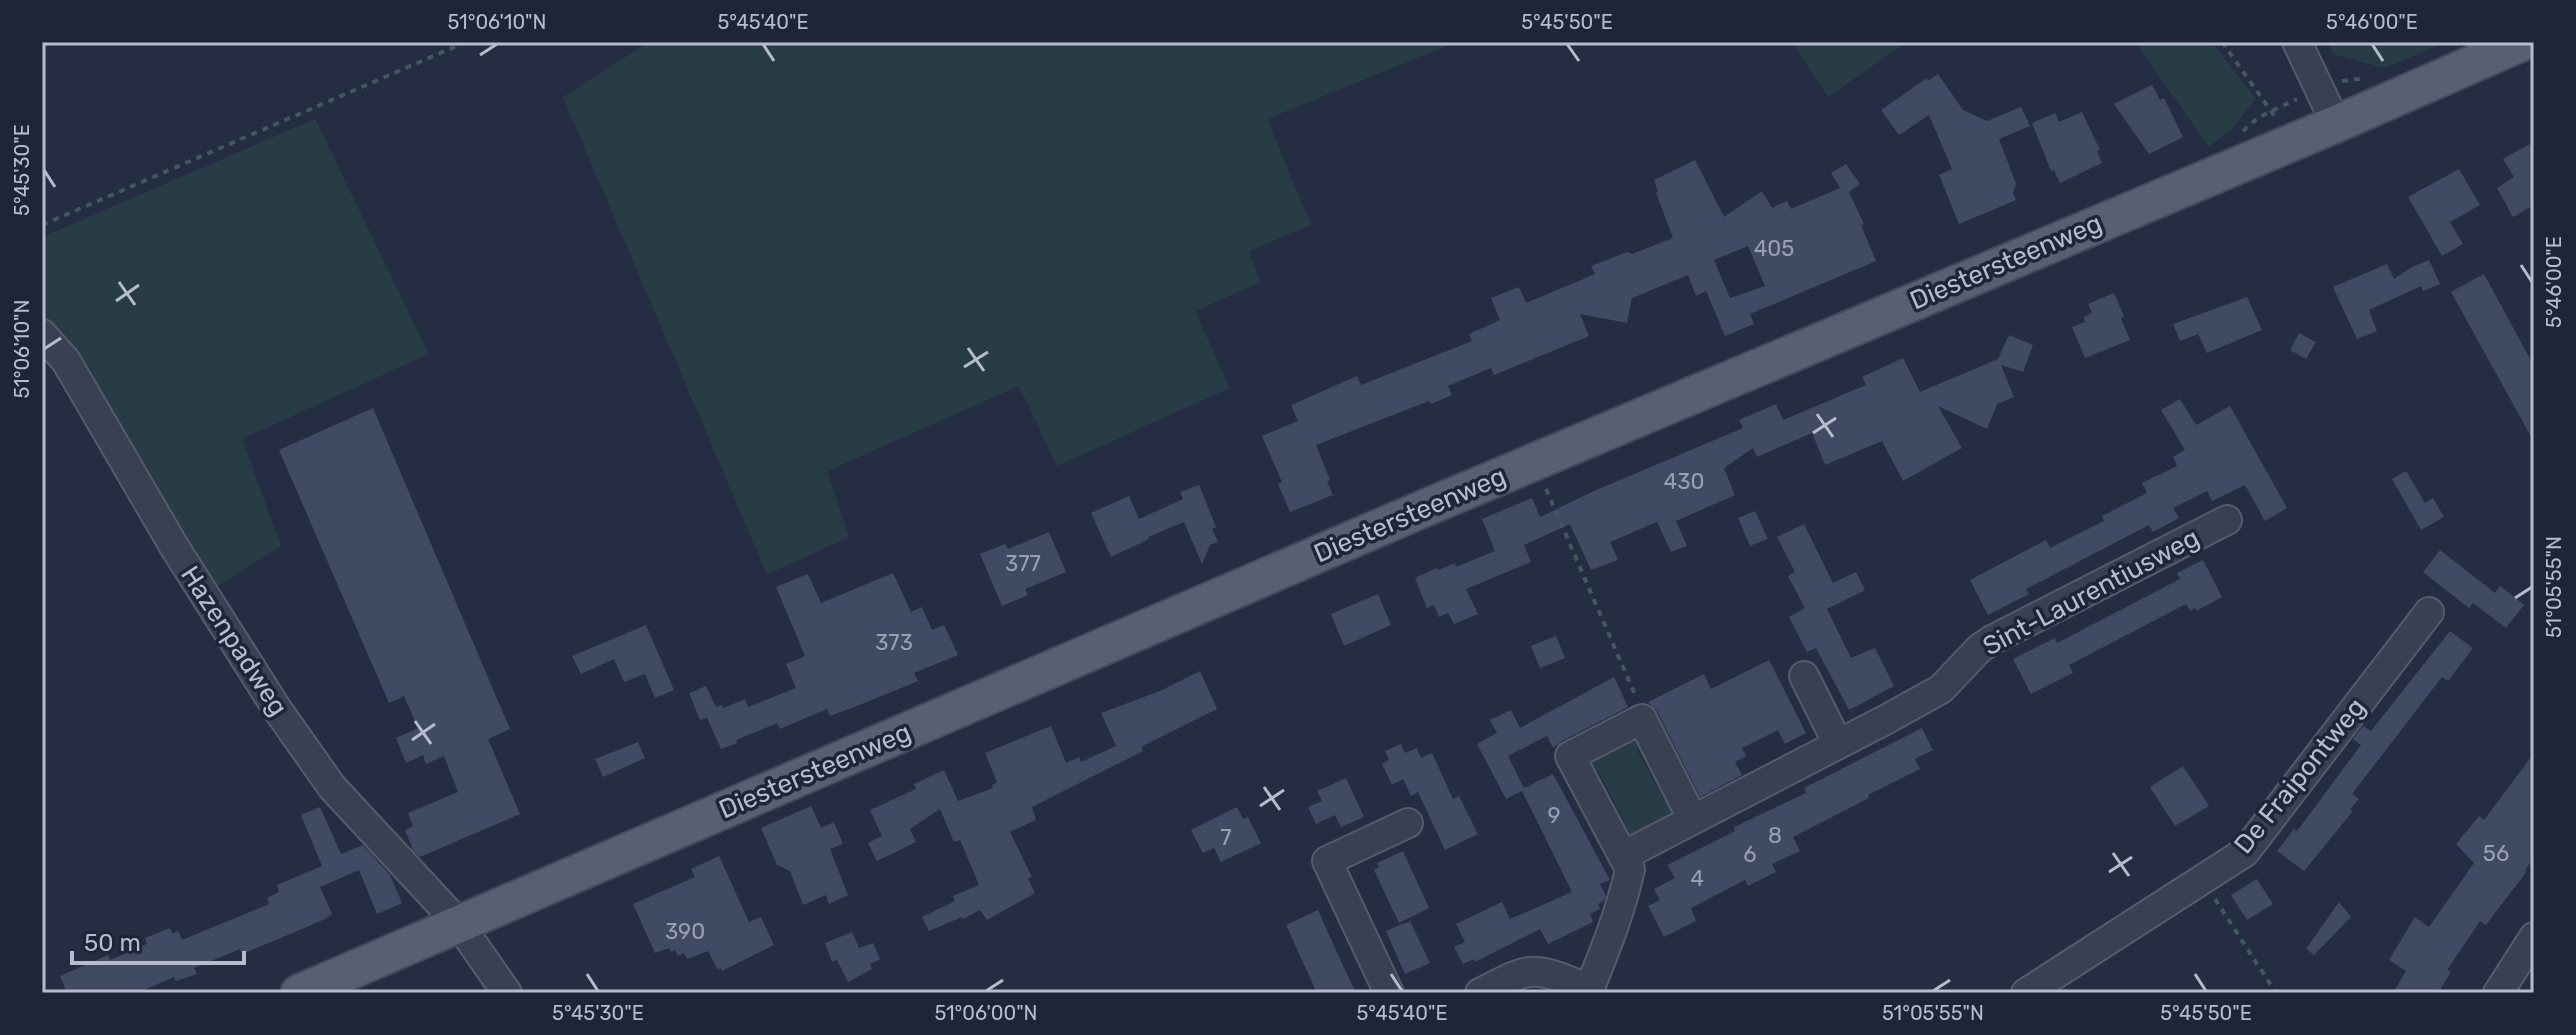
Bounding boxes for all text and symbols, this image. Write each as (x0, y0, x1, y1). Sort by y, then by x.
text: 51°06'10"N (448, 10, 546, 34)
text: 5°45'40"E (717, 10, 809, 34)
text: 5°45'50"E (1521, 10, 1613, 34)
text: 5°46'00"E (2326, 10, 2418, 34)
text: 5°45'30"E (10, 124, 34, 216)
street label: Diestersteenweg (1905, 208, 2107, 316)
house number: 405 (1754, 235, 1794, 262)
text: 5°46'00"E (2542, 236, 2566, 328)
text: 51°06'10"N (10, 300, 34, 398)
street label: Diestersteenweg (1309, 461, 1511, 569)
house number: 430 (1664, 468, 1704, 495)
street label: Sint-Laurentiusweg (1978, 522, 2204, 662)
text: 51°05'55"N (2542, 536, 2566, 638)
house number: 377 (1005, 550, 1041, 577)
street label: Hazenpadweg (174, 560, 294, 722)
house number: 373 (875, 629, 913, 656)
street label: De Fraipontweg (2228, 692, 2372, 860)
street label: Diestersteenweg (714, 717, 916, 825)
house number: 9 (1547, 802, 1561, 829)
house number: 8 (1768, 822, 1782, 849)
house number: 7 (1220, 824, 1232, 851)
house number: 56 (2483, 840, 2509, 867)
house number: 6 (1743, 841, 1757, 868)
house number: 4 (1690, 865, 1704, 892)
scale bar (72, 915, 244, 965)
house number: 390 (665, 918, 705, 945)
text: 50 m (84, 929, 141, 957)
text: 5°45'30"E (552, 1001, 644, 1025)
text: 51°06'00"N (934, 1001, 1038, 1025)
text: 5°45'40"E (1356, 1001, 1448, 1025)
text: 51°05'55"N (1882, 1001, 1984, 1025)
text: 5°45'50"E (2160, 1001, 2252, 1025)

